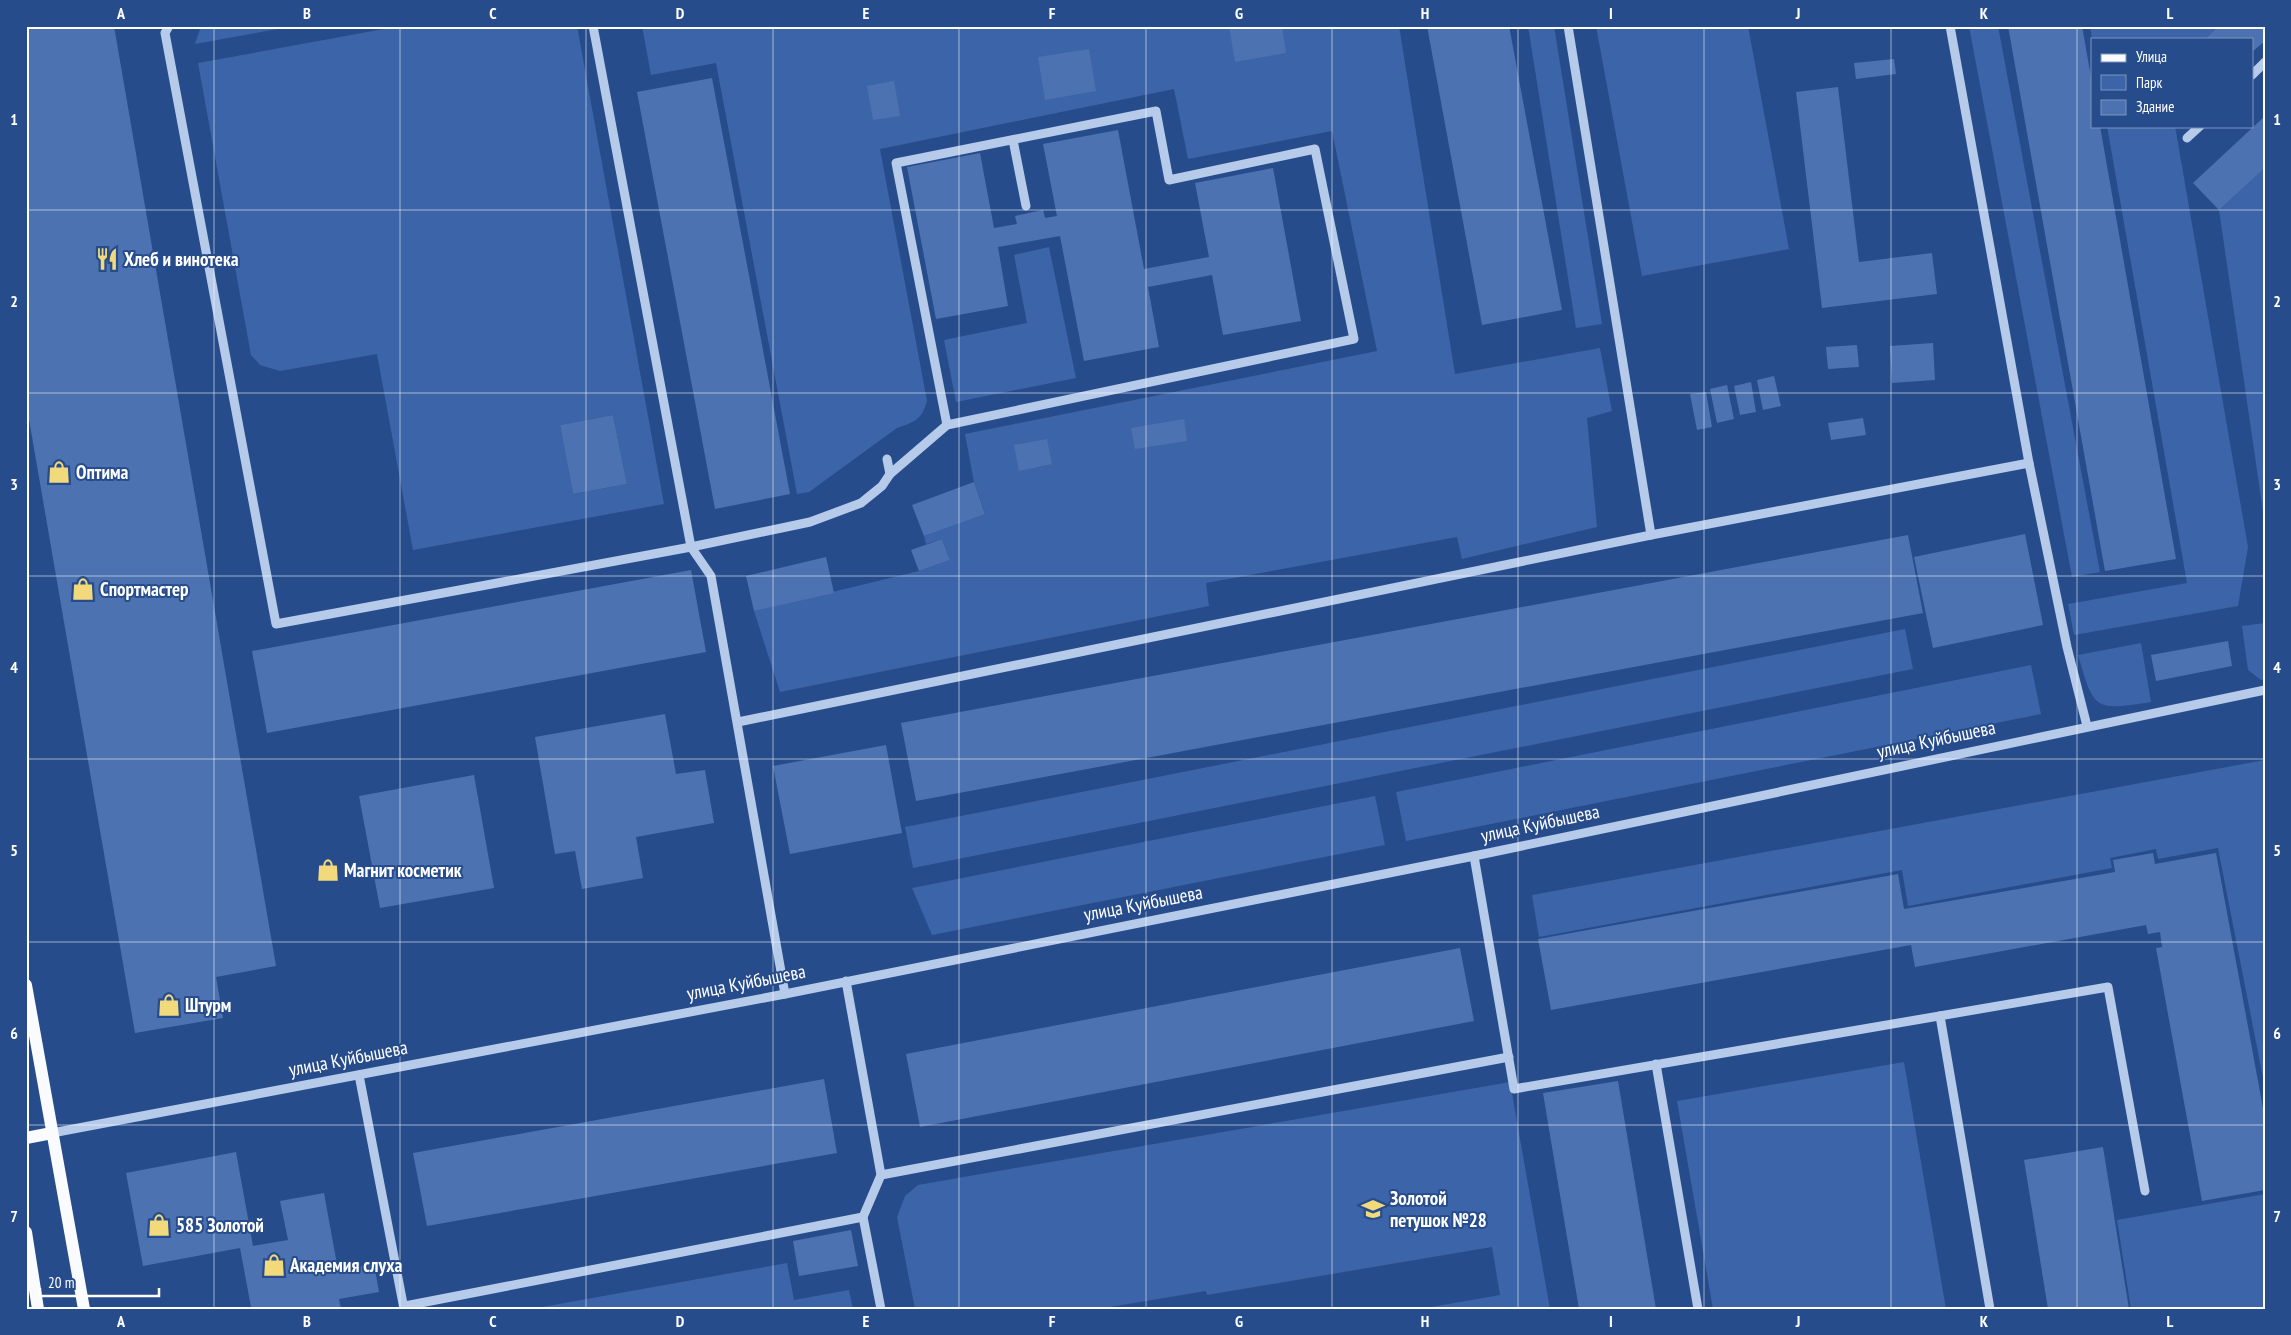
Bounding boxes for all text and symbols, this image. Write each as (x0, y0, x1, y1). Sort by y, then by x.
text: A (116, 3, 126, 23)
text: B (303, 3, 311, 23)
text: C (489, 3, 497, 23)
text: D (676, 3, 685, 23)
text: E (863, 3, 870, 23)
text: F (1049, 3, 1056, 23)
text: G (1235, 3, 1243, 23)
text: H (1421, 3, 1429, 23)
text: I (1609, 3, 1613, 23)
text: J (1795, 3, 1800, 23)
text: K (1980, 3, 1989, 23)
text: L (2167, 3, 2174, 23)
legend (2091, 38, 2254, 128)
text: Улица (2136, 47, 2167, 66)
text: Парк (2136, 73, 2162, 92)
text: Здание (2136, 97, 2174, 116)
text: 1 (10, 109, 18, 129)
text: 1 (2273, 109, 2281, 129)
restaurant icon: Хлеб и винотека (94, 246, 120, 272)
place label: Хлеб и винотека (124, 247, 239, 271)
text: 2 (10, 291, 18, 311)
text: 2 (2273, 291, 2281, 311)
shop icon: Оптима (46, 459, 72, 485)
place label: Оптима (76, 460, 129, 484)
text: 3 (10, 474, 18, 494)
text: 3 (2273, 474, 2281, 494)
shop icon: Спортмастер (70, 576, 96, 602)
place label: Спортмастер (100, 577, 189, 601)
text: 4 (10, 657, 18, 677)
text: 4 (2273, 657, 2281, 677)
street label: улица Куйбышева (1875, 715, 1997, 763)
street label: улица Куйбышева (1479, 799, 1601, 847)
text: 5 (10, 840, 18, 860)
text: 5 (2273, 840, 2281, 860)
shop icon: Магнит косметик (315, 857, 341, 883)
place label: Магнит косметик (344, 858, 462, 882)
street label: улица Куйбышева (1082, 880, 1204, 926)
street label: улица Куйбышева (685, 959, 807, 1005)
shop icon: Штурм (156, 992, 182, 1018)
place label: Штурм (185, 993, 231, 1017)
text: 6 (10, 1023, 18, 1043)
text: 6 (2273, 1023, 2281, 1043)
street label: улица Куйбышева (287, 1035, 409, 1081)
place label: Золотой петушок №28 (1390, 1186, 1487, 1232)
school or university icon: Золотой петушок №28 (1360, 1196, 1386, 1222)
text: 7 (10, 1206, 18, 1226)
text: 7 (2273, 1206, 2281, 1226)
shop icon: 585 Золотой (146, 1212, 172, 1238)
place label: 585 Золотой (176, 1213, 264, 1237)
shop icon: Академия слуха (261, 1252, 287, 1278)
place label: Академия слуха (289, 1253, 403, 1277)
scale bar (40, 1265, 159, 1297)
text: 20 m (48, 1273, 74, 1292)
text: A (116, 1311, 126, 1331)
text: B (303, 1311, 311, 1331)
text: C (489, 1311, 497, 1331)
text: D (676, 1311, 685, 1331)
text: E (863, 1311, 870, 1331)
text: F (1049, 1311, 1056, 1331)
text: G (1235, 1311, 1243, 1331)
text: H (1421, 1311, 1429, 1331)
text: I (1609, 1311, 1613, 1331)
text: J (1795, 1311, 1800, 1331)
text: K (1980, 1311, 1989, 1331)
text: L (2167, 1311, 2174, 1331)

